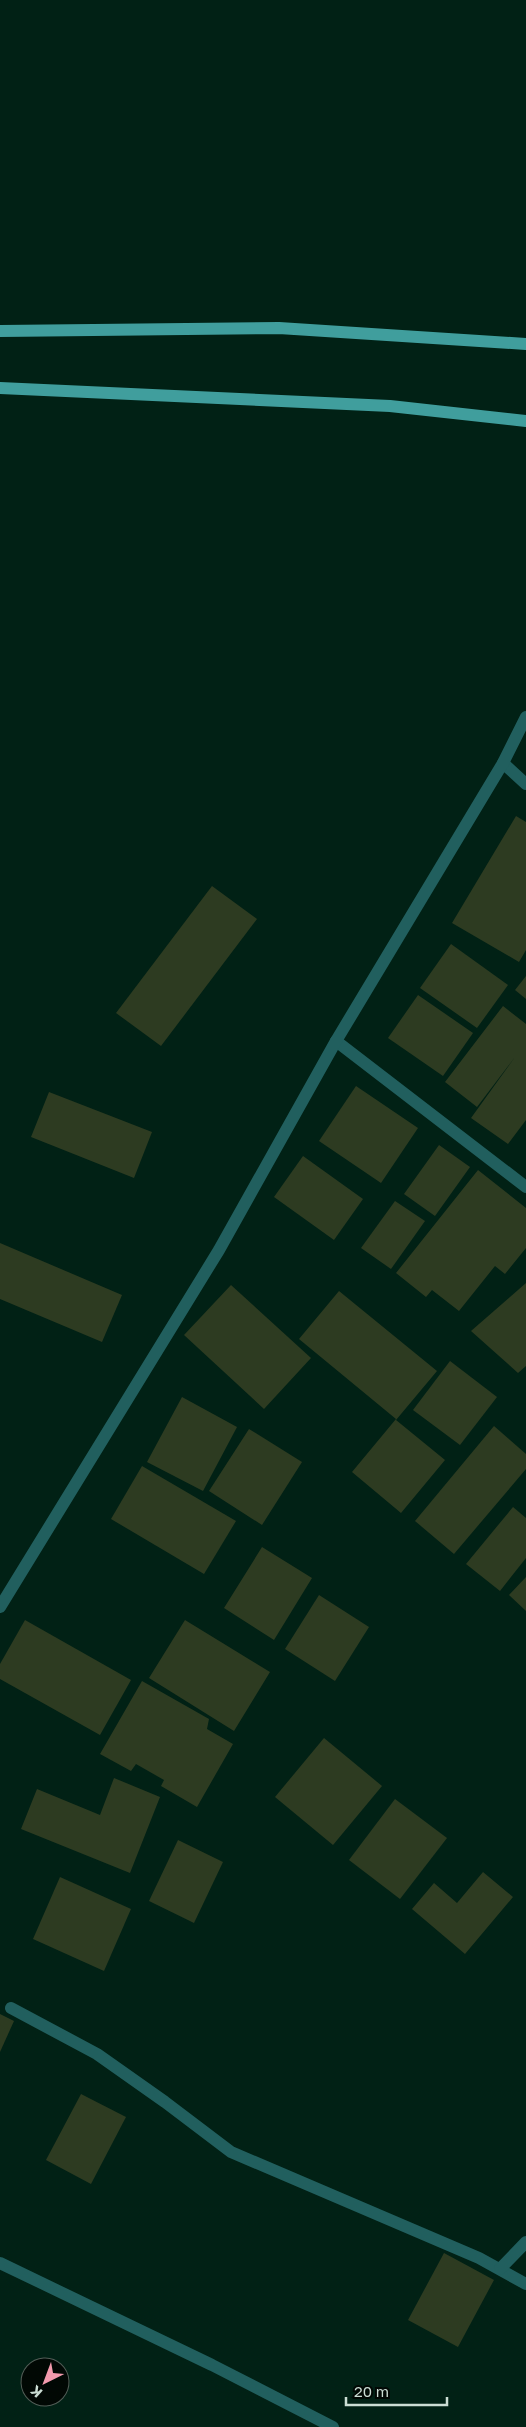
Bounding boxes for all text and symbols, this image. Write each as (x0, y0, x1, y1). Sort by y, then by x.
north arrow (20, 2357, 70, 2407)
scale bar (346, 2374, 447, 2406)
text: K (27, 2382, 45, 2402)
text: 20 m (354, 2382, 389, 2400)

